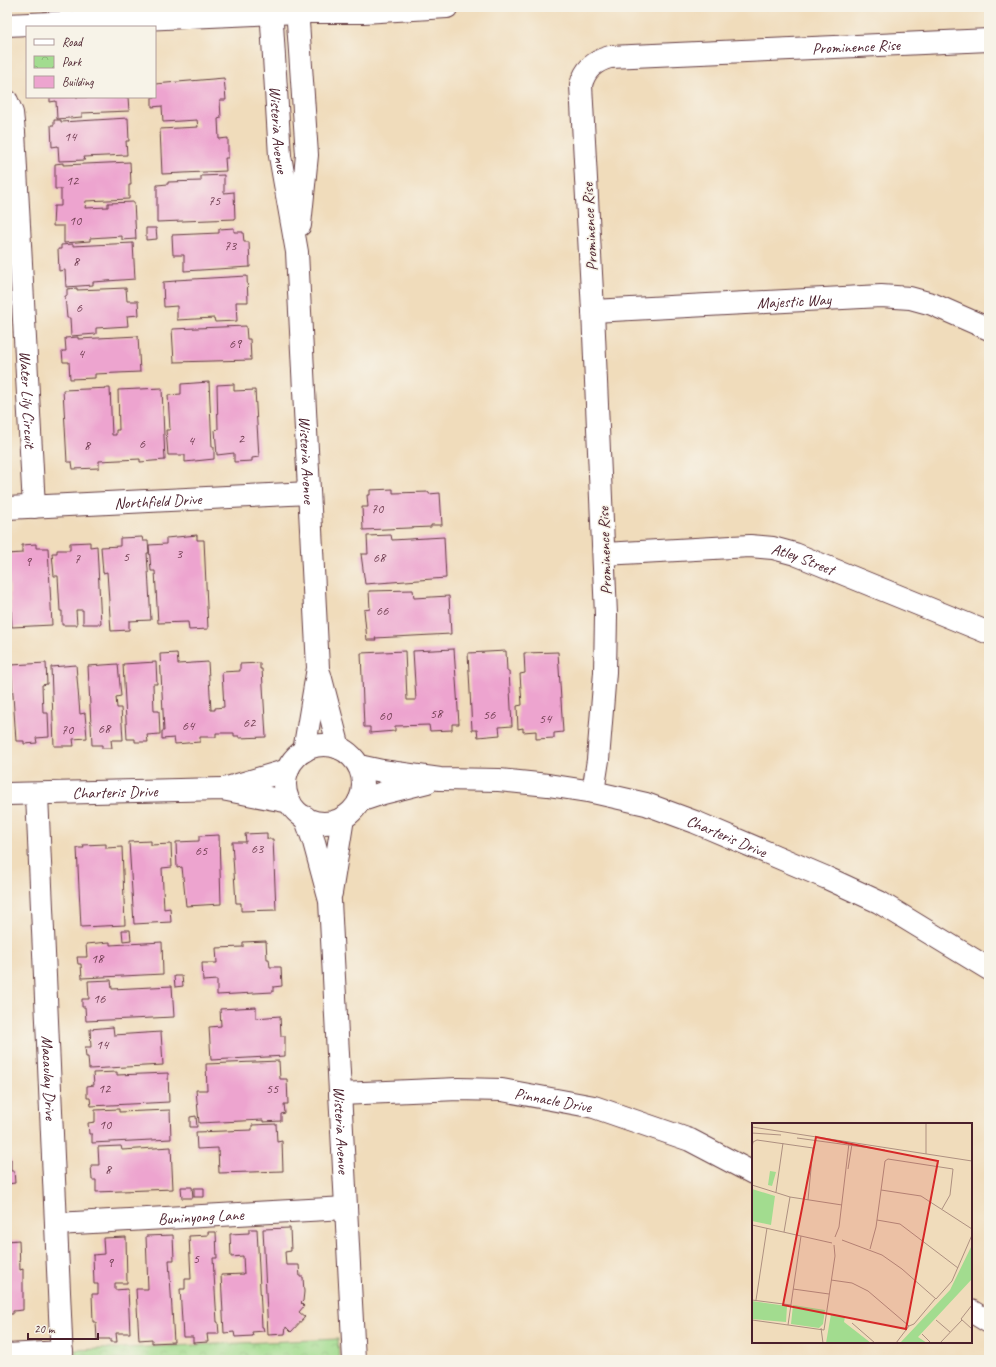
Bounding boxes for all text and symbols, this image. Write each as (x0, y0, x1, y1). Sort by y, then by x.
legend (26, 26, 156, 98)
text: Road (62, 34, 84, 50)
street label: Prominence Rise (811, 35, 902, 59)
text: Park (62, 54, 83, 70)
text: Building (62, 74, 94, 90)
street label: Wisteria Avenue (265, 86, 292, 177)
house number: 14 (64, 128, 78, 145)
house number: 12 (66, 172, 80, 189)
street label: Prominence Rise (578, 181, 602, 271)
house number: 75 (208, 192, 221, 209)
house number: 10 (69, 212, 83, 229)
house number: 73 (224, 237, 238, 254)
house number: 8 (73, 253, 81, 270)
street label: Majestic Way (756, 290, 833, 313)
house number: 6 (76, 299, 83, 316)
house number: 69 (229, 335, 243, 352)
house number: 4 (78, 345, 86, 362)
street label: Water Lily Circuit (15, 350, 40, 450)
street label: Wisteria Avenue (294, 416, 319, 506)
house number: 2 (238, 430, 246, 447)
house number: 4 (188, 432, 196, 449)
house number: 6 (139, 435, 146, 452)
house number: 8 (84, 437, 92, 454)
street label: Northfield Drive (114, 489, 204, 514)
house number: 70 (371, 500, 385, 517)
street label: Prominence Rise (593, 505, 617, 595)
street label: Atley Street (769, 539, 839, 581)
house number: 3 (176, 545, 184, 562)
house number: 5 (123, 548, 130, 565)
house number: 68 (373, 549, 387, 566)
house number: 7 (74, 550, 81, 567)
house number: 9 (25, 553, 33, 570)
house number: 66 (376, 602, 389, 619)
house number: 58 (430, 705, 444, 722)
house number: 56 (483, 706, 496, 723)
house number: 60 (379, 707, 393, 724)
house number: 54 (539, 710, 553, 727)
house number: 62 (243, 714, 257, 731)
house number: 64 (182, 717, 196, 734)
house number: 68 (98, 720, 112, 737)
house number: 70 (61, 721, 75, 738)
street label: Charteris Drive (72, 781, 160, 803)
street label: Charteris Drive (684, 811, 771, 863)
house number: 63 (251, 840, 265, 857)
house number: 65 (195, 842, 208, 859)
house number: 18 (91, 950, 105, 967)
house number: 16 (93, 990, 106, 1007)
street label: Macaulay Drive (37, 1035, 60, 1122)
house number: 14 (96, 1036, 110, 1053)
house number: 12 (98, 1080, 112, 1097)
house number: 55 (266, 1080, 279, 1097)
street label: Pinnacle Drive (513, 1084, 595, 1118)
street label: Wisteria Avenue (329, 1086, 353, 1176)
house number: 10 (99, 1116, 113, 1133)
inset map (752, 1123, 972, 1343)
house number: 8 (105, 1161, 113, 1178)
street label: Buninyong Lane (157, 1205, 246, 1229)
house number: 5 (193, 1250, 200, 1267)
house number: 9 (107, 1254, 115, 1271)
scale bar (28, 1315, 98, 1341)
text: 20 m (34, 1321, 56, 1337)

